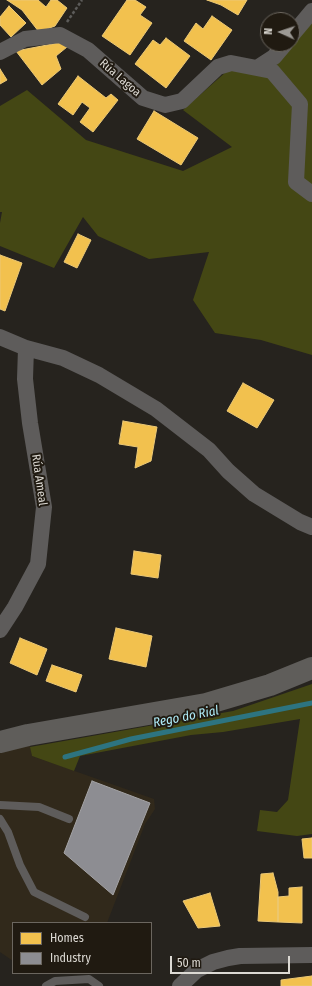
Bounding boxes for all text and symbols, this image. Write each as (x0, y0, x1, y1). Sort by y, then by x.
north arrow (260, 12, 300, 52)
text: N (262, 28, 275, 35)
street label: Rúa Lagoa (96, 56, 144, 100)
street label: Rúa Ameal (28, 453, 50, 507)
water label: Rego do Rial (152, 703, 220, 731)
legend (12, 922, 152, 974)
text: Homes (50, 931, 84, 945)
scale bar (172, 948, 292, 974)
text: Industry (50, 951, 91, 965)
text: 50 m (177, 956, 201, 970)

